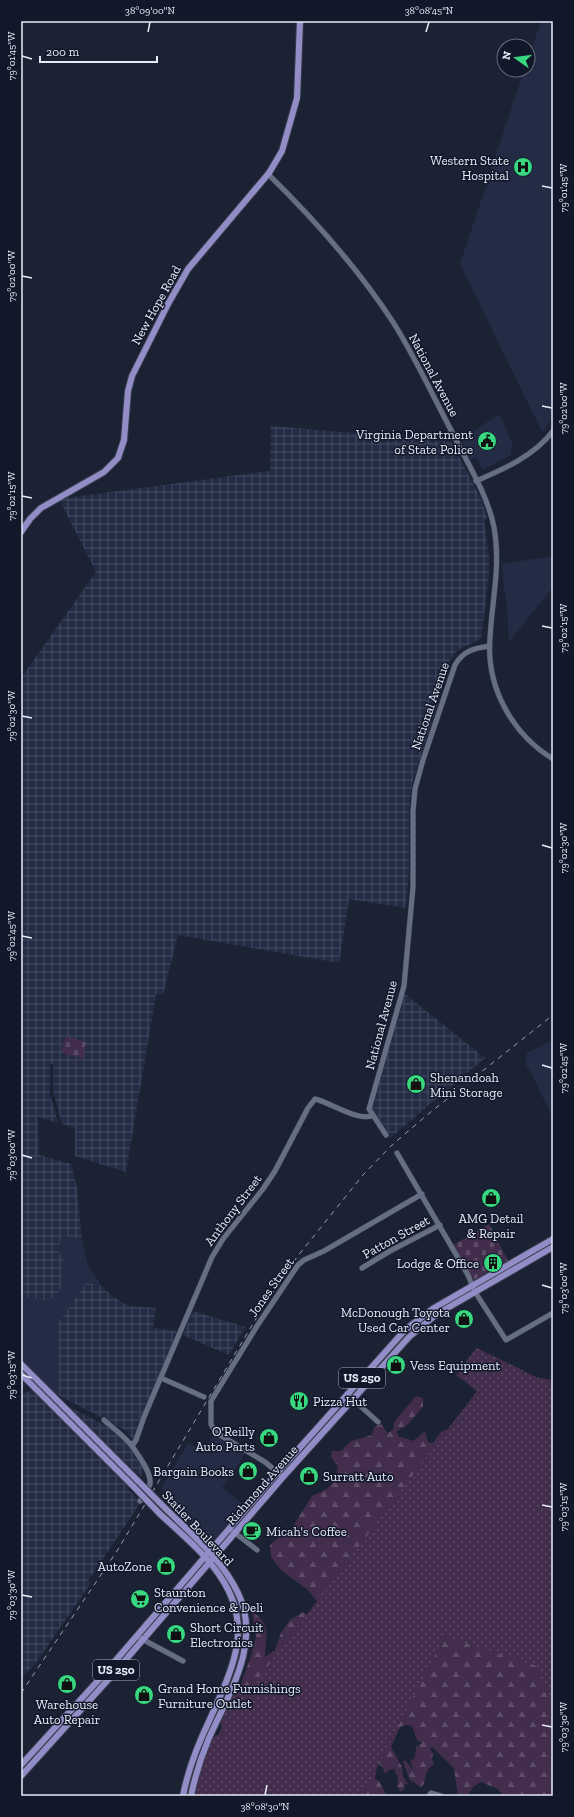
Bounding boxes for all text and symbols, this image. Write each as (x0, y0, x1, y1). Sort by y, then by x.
text: 38°09'00"N (125, 5, 176, 17)
text: 38°08'45"N (405, 5, 454, 17)
text: 79°01'45"W (6, 31, 18, 80)
scale bar (40, 38, 157, 64)
north arrow (496, 38, 536, 78)
text: 200 m (46, 45, 80, 59)
text: N (499, 49, 514, 61)
place label: Western State Hospital (430, 153, 510, 183)
hospital icon: Western State Hospital (512, 156, 534, 178)
text: 79°01'45"W (558, 163, 570, 212)
text: 79°02'00"W (6, 250, 18, 302)
street label: New Hope Road (128, 263, 184, 347)
street label: National Avenue (406, 331, 462, 419)
text: 79°02'00"W (558, 382, 570, 434)
place label: Virginia Department of State Police (355, 427, 473, 457)
public building icon: Virginia Department of State Police (476, 430, 498, 452)
text: 79°02'15"W (6, 471, 18, 520)
text: 79°02'15"W (558, 603, 570, 652)
street label: National Avenue (408, 660, 452, 752)
text: 79°02'30"W (6, 690, 18, 741)
text: 79°02'30"W (558, 822, 570, 873)
text: 79°02'45"W (6, 910, 18, 961)
street label: National Avenue (362, 979, 400, 1071)
text: 79°02'45"W (558, 1042, 570, 1093)
place label: Shenandoah Mini Storage (430, 1070, 503, 1100)
shop icon: Shenandoah Mini Storage (405, 1073, 427, 1095)
text: 79°03'00"W (6, 1129, 18, 1181)
street label: Anthony Street (201, 1171, 265, 1249)
shop icon: AMG Detail & Repair (480, 1187, 502, 1209)
place label: AMG Detail & Repair (458, 1211, 524, 1241)
street label: Patton Street (360, 1212, 432, 1262)
building icon: Lodge & Office (482, 1252, 504, 1274)
street label: Jones Street (245, 1254, 297, 1319)
place label: Lodge & Office (397, 1256, 479, 1271)
text: 79°03'00"W (558, 1262, 570, 1314)
place label: McDonough Toyota Used Car Center (341, 1305, 451, 1335)
shop icon: McDonough Toyota Used Car Center (453, 1308, 475, 1330)
text: 79°03'15"W (6, 1350, 18, 1399)
shop icon: Vess Equipment (385, 1354, 407, 1376)
place label: Vess Equipment (409, 1358, 500, 1373)
road number: US 250 (339, 1368, 385, 1388)
restaurant icon: Pizza Hut (288, 1390, 310, 1412)
place label: Pizza Hut (313, 1394, 367, 1409)
place label: O'Reilly Auto Parts (195, 1424, 255, 1454)
shop icon: O'Reilly Auto Parts (258, 1427, 280, 1449)
street label: Richmond Avenue (223, 1442, 301, 1528)
shop icon: Bargain Books (237, 1460, 259, 1482)
place label: Bargain Books (153, 1464, 234, 1479)
shop icon: Surratt Auto (298, 1465, 320, 1487)
place label: Surratt Auto (323, 1469, 394, 1484)
text: 79°03'15"W (558, 1482, 570, 1531)
street label: Statler Boulevard (159, 1487, 237, 1569)
cafe icon: Micah's Coffee (241, 1520, 263, 1542)
place label: Micah's Coffee (266, 1524, 347, 1539)
shop icon: AutoZone (155, 1555, 177, 1577)
place label: AutoZone (98, 1559, 152, 1574)
text: 79°03'30"W (6, 1569, 18, 1620)
place label: Staunton Convenience & Deli (154, 1585, 264, 1615)
supermarket icon: Staunton Convenience & Deli (129, 1588, 151, 1610)
place label: Short Circuit Electronics (190, 1620, 264, 1650)
shop icon: Short Circuit Electronics (165, 1623, 187, 1645)
road number: US 250 (93, 1660, 139, 1680)
shop icon: Warehouse Auto Repair (56, 1673, 78, 1695)
place label: Grand Home Furnishings Furniture Outlet (158, 1681, 301, 1711)
shop icon: Grand Home Furnishings Furniture Outlet (133, 1684, 155, 1706)
place label: Warehouse Auto Repair (34, 1697, 100, 1727)
text: 79°03'30"W (558, 1701, 570, 1752)
text: 38°08'30"N (240, 1801, 290, 1813)

